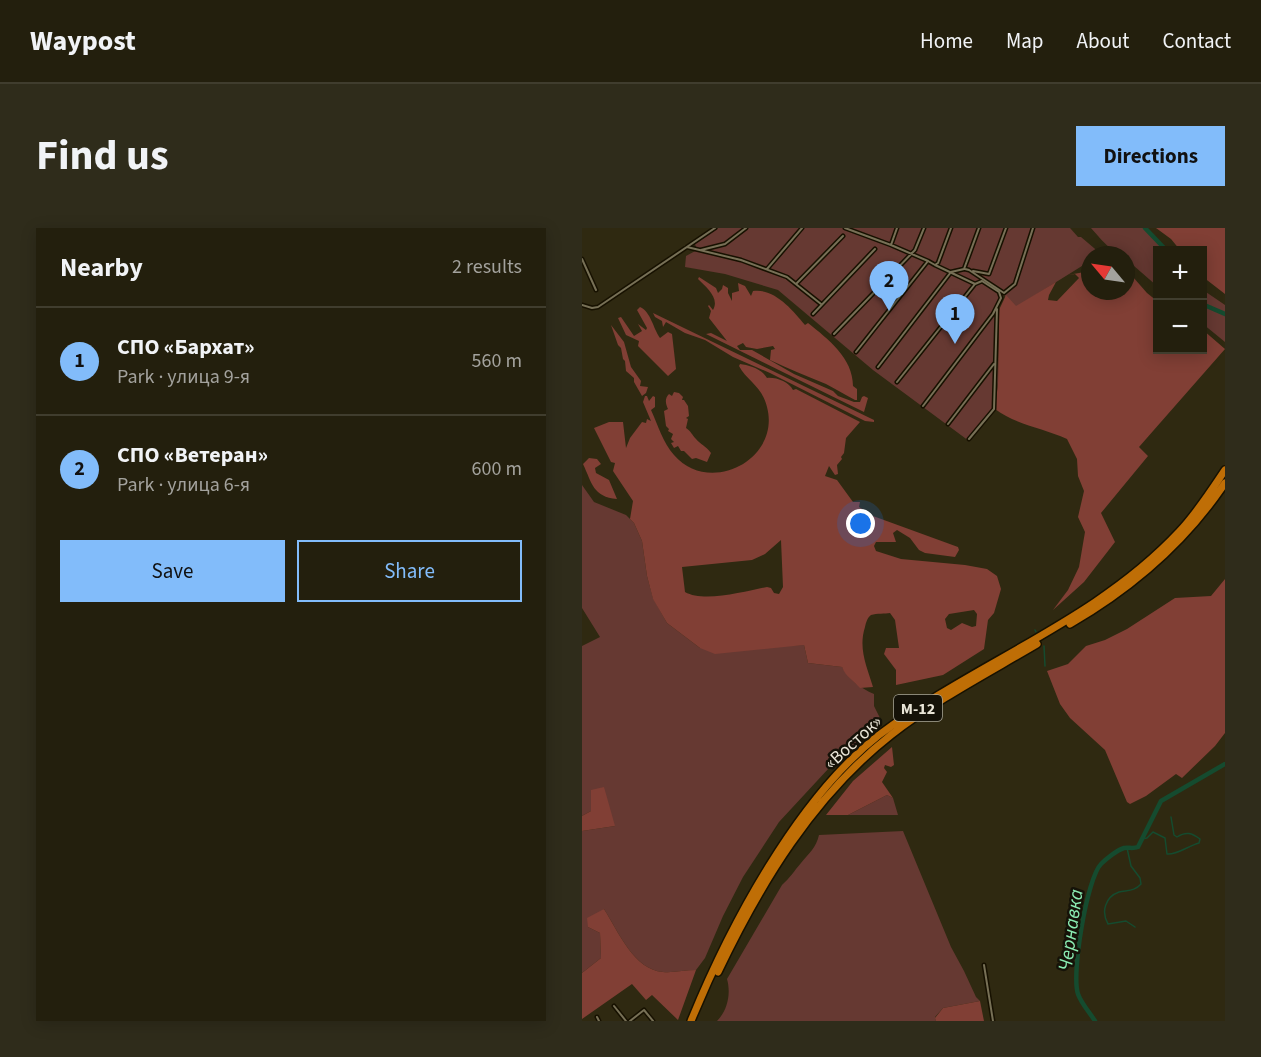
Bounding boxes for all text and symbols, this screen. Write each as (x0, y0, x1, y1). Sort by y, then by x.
text: Waypost (30, 21, 136, 61)
text: Home (920, 26, 973, 56)
text: Map (1006, 26, 1044, 56)
text: About (1077, 26, 1129, 56)
text: Contact (1162, 26, 1231, 56)
text: Find us (36, 126, 169, 186)
button: Directions (1076, 126, 1225, 186)
north arrow (1081, 246, 1135, 300)
map controls (1153, 246, 1207, 354)
button: + (1153, 246, 1207, 300)
text: Nearby (60, 249, 143, 286)
text: 2 results (452, 253, 522, 281)
pin: 2 (870, 262, 908, 311)
pin: 1 (936, 294, 974, 344)
button: − (1153, 300, 1207, 354)
text: СПО «Бархат» (117, 331, 254, 363)
text: 1 (74, 347, 85, 375)
text: 560 m (472, 347, 522, 375)
text: Park · улица 9-я (117, 363, 250, 391)
text: СПО «Ветеран» (117, 439, 268, 471)
text: 2 (74, 455, 85, 483)
text: 600 m (472, 455, 522, 483)
text: Park · улица 6-я (117, 471, 250, 499)
your location (846, 509, 875, 538)
button: Save (60, 540, 285, 602)
button: Share (297, 540, 522, 602)
road number: М-12 (894, 695, 942, 721)
street label: «Восток» (819, 710, 888, 775)
water label: Чернавка (1051, 887, 1091, 973)

